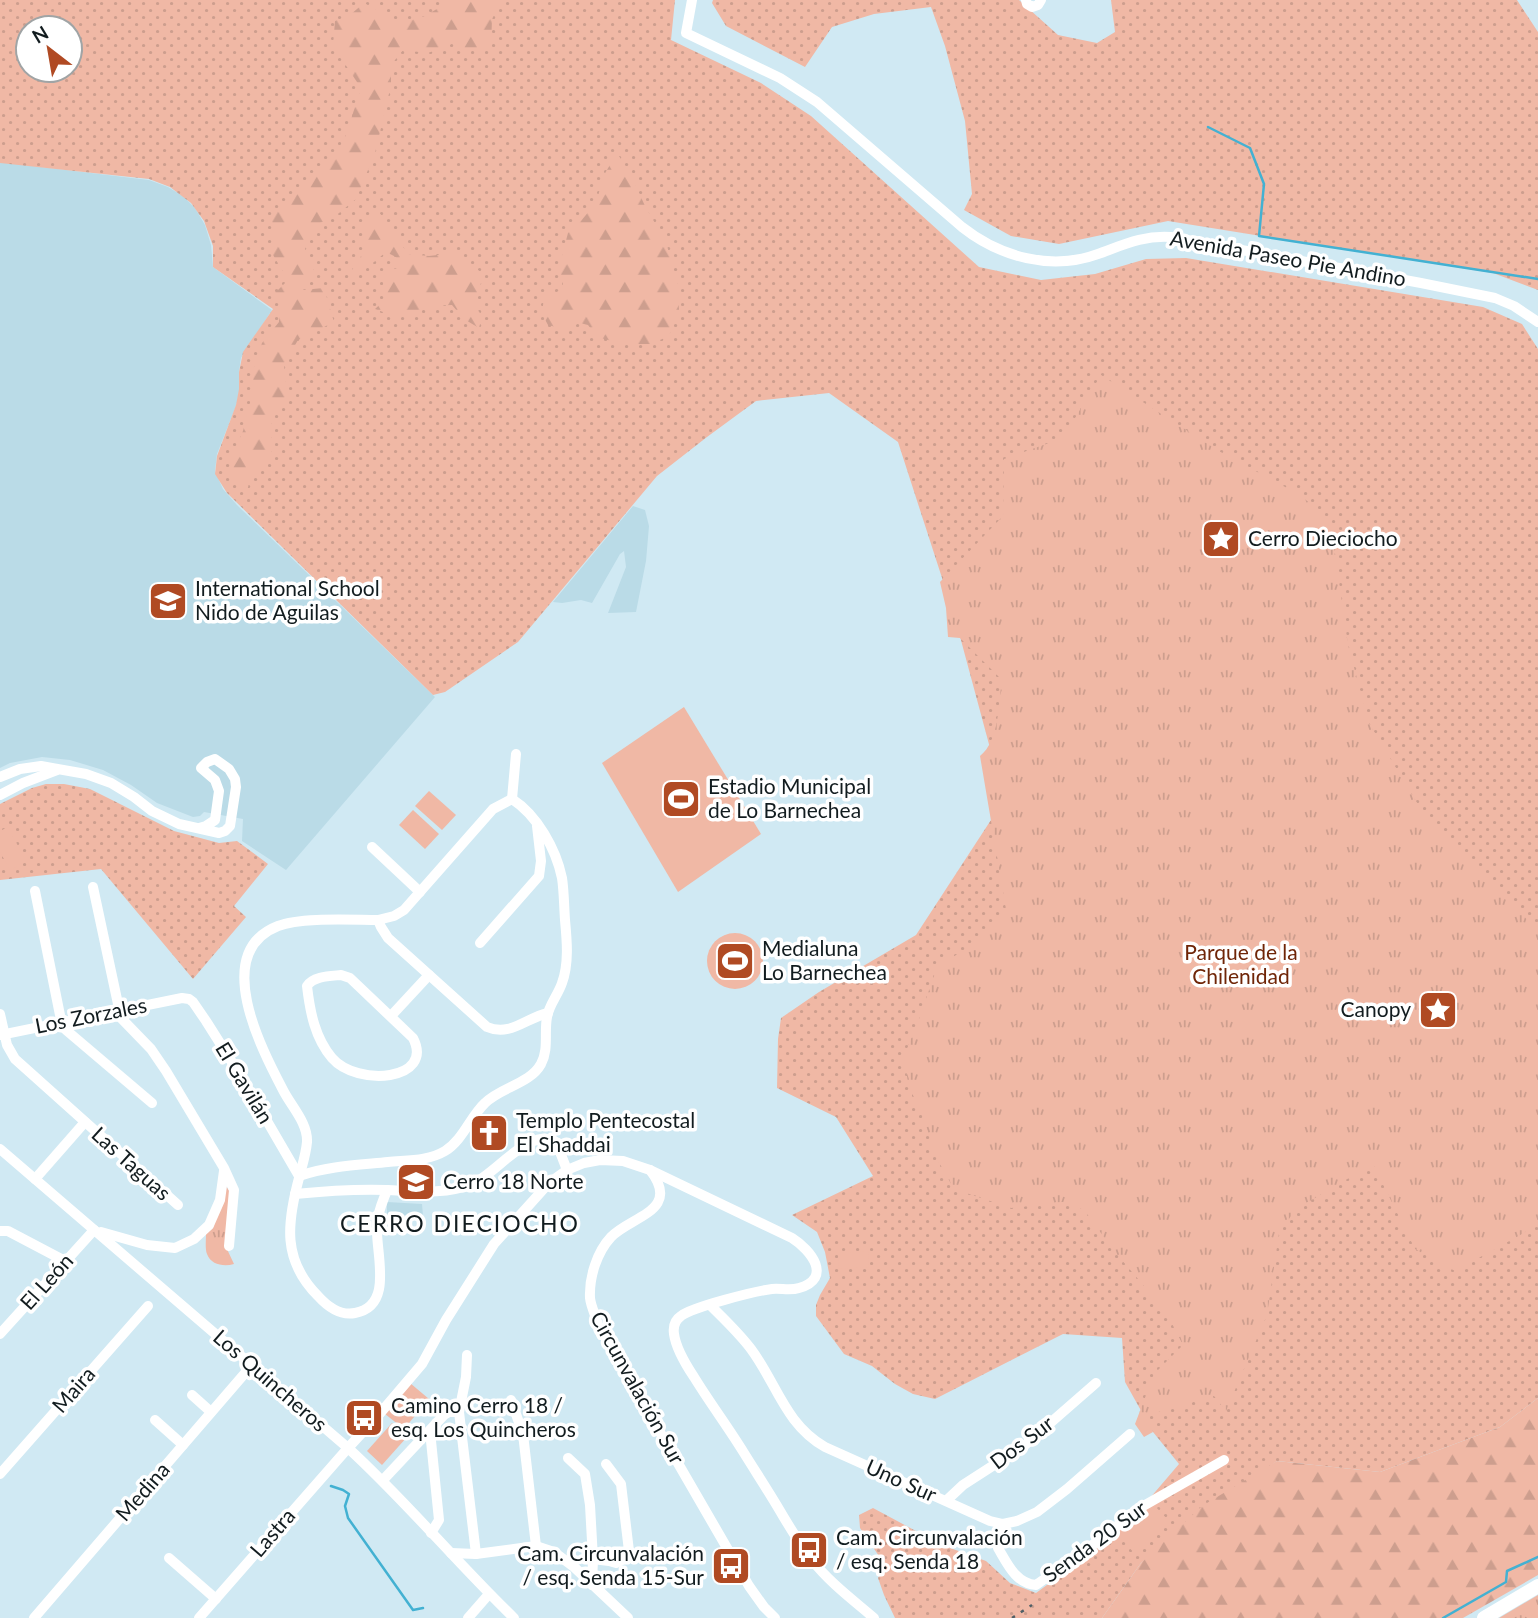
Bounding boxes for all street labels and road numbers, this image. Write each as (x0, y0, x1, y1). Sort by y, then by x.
street label: Avenida Paseo Pie Andino (1168, 224, 1408, 291)
street label: Los Zorzales (33, 991, 149, 1038)
street label: El Gavilán (211, 1037, 279, 1128)
street label: Las Taguas (87, 1121, 177, 1205)
street label: El León (14, 1248, 78, 1314)
street label: Circunvalación Sur (586, 1307, 691, 1468)
street label: Los Quincheros (209, 1324, 333, 1436)
street label: Maira (46, 1361, 100, 1417)
street label: Dos Sur (985, 1410, 1058, 1474)
street label: Uno Sur (862, 1453, 941, 1506)
street label: Medina (110, 1457, 174, 1525)
street label: Senda 20 Sur (1037, 1495, 1151, 1587)
street label: Lastra (244, 1503, 300, 1561)

